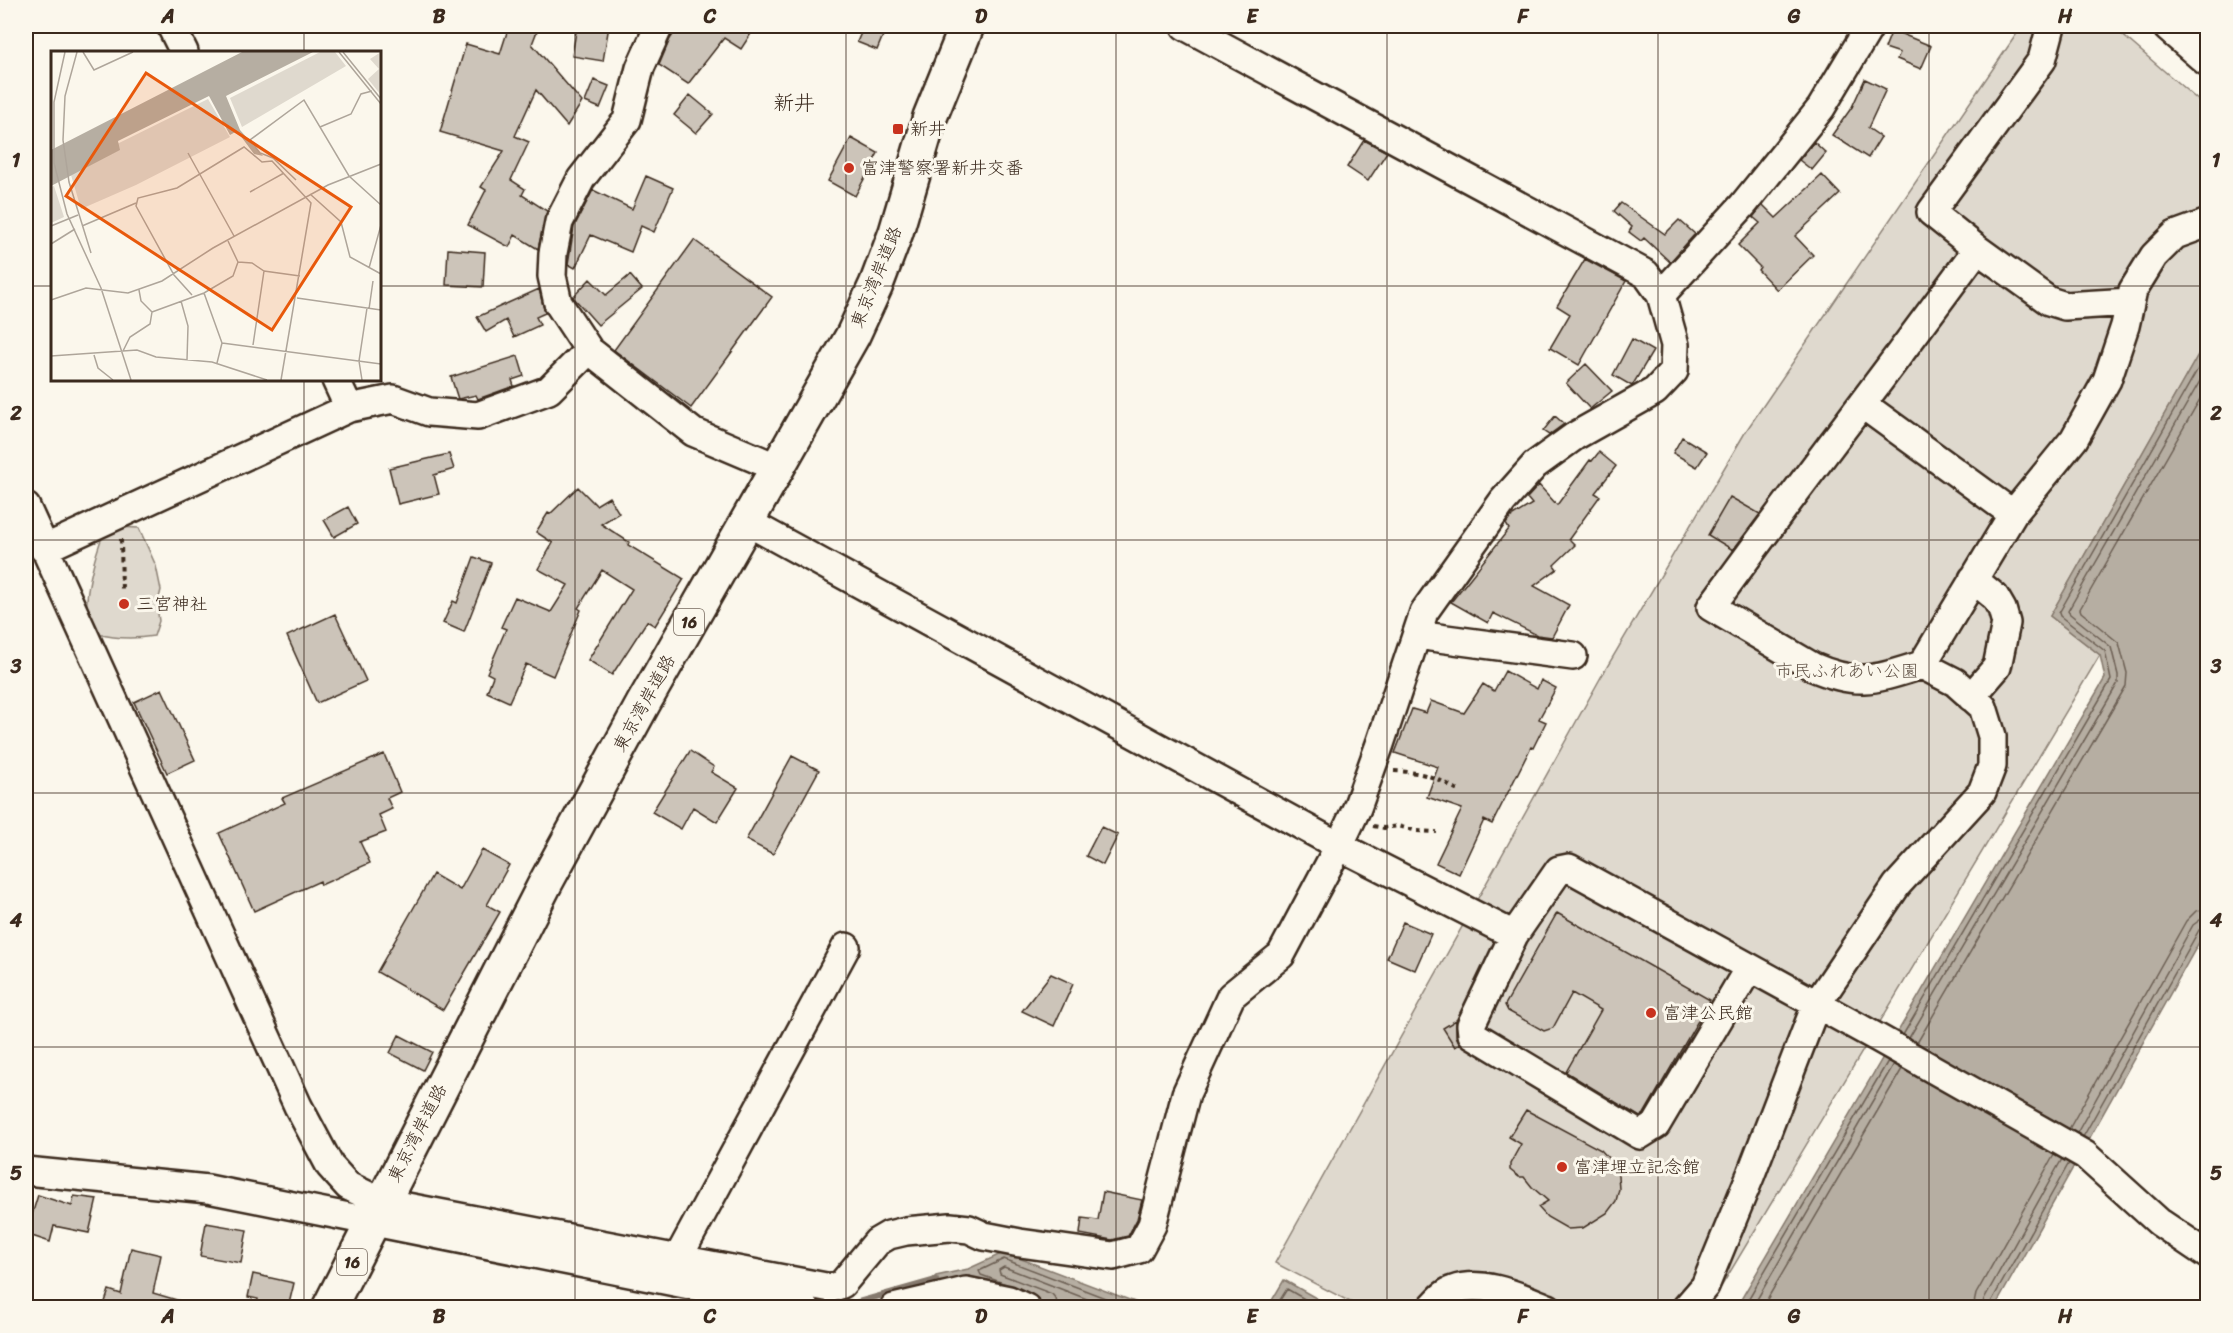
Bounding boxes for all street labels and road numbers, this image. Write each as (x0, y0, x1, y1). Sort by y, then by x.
street label: 東京湾岸道路 (841, 221, 911, 333)
road number: 16 (674, 609, 704, 635)
street label: 東京湾岸道路 (604, 648, 684, 758)
street label: 東京湾岸道路 (378, 1078, 456, 1188)
road number: 16 (337, 1249, 367, 1275)

